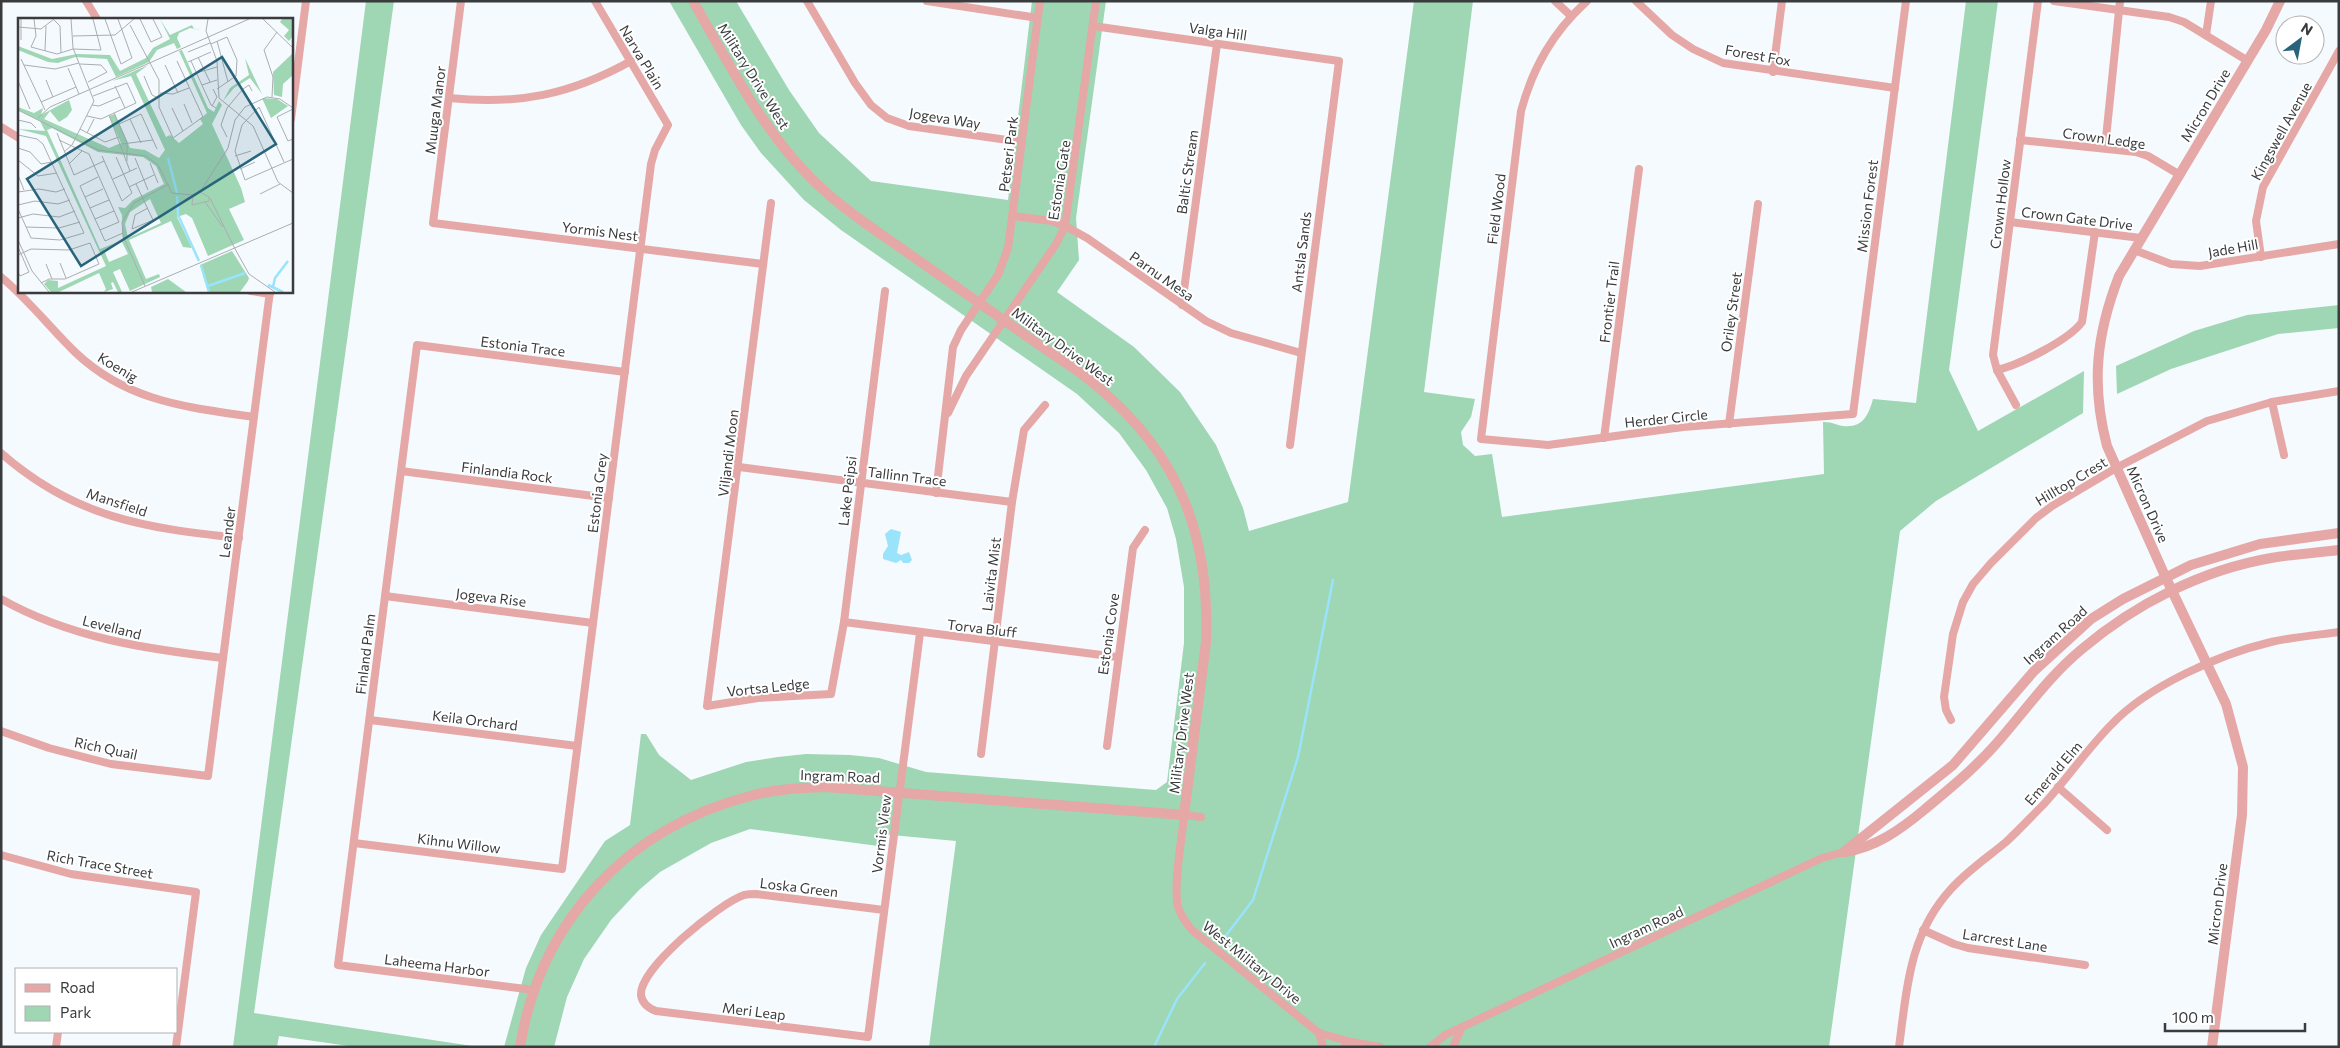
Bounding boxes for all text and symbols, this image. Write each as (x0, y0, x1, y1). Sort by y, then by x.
north arrow (2275, 15, 2325, 65)
inset map (18, 18, 292, 292)
street label: Valga Hill (1188, 19, 1248, 43)
text: N (2298, 19, 2316, 39)
street label: Military Drive West (714, 20, 794, 132)
street label: Narva Plain (616, 22, 668, 92)
street label: Forest Fox (1724, 41, 1793, 69)
street label: Muuga Manor (421, 64, 449, 155)
street label: Micron Drive (2177, 65, 2233, 145)
street label: Kingswell Avenue (2247, 79, 2315, 183)
street label: Jogeva Way (908, 104, 982, 132)
street label: Petseri Park (995, 115, 1021, 193)
street label: Crown Ledge (2062, 124, 2146, 152)
street label: Baltic Stream (1173, 129, 1201, 215)
street label: Estonia Gate (1044, 139, 1074, 221)
street label: Mission Forest (1853, 158, 1881, 253)
street label: Crown Hollow (1986, 158, 2014, 250)
street label: Field Wood (1483, 173, 1509, 245)
street label: Crown Gate Drive (2020, 203, 2134, 233)
street label: Antsla Sands (1288, 211, 1314, 293)
street label: Yormis Nest (561, 218, 639, 244)
street label: Jade Hill (2207, 235, 2259, 261)
street label: Parnu Mesa (1127, 248, 1197, 304)
street label: Frontier Trail (1596, 260, 1622, 344)
street label: Oriley Street (1717, 271, 1745, 353)
street label: Military Drive West (1009, 303, 1118, 389)
street label: Estonia Trace (480, 332, 566, 360)
street label: Koenig (95, 348, 142, 386)
street label: Herder Circle (1624, 405, 1708, 431)
street label: Viljandi Moon (714, 408, 742, 498)
street label: Estonia Grey (584, 452, 610, 534)
street label: Hilltop Crest (2032, 453, 2110, 509)
street label: Lake Peipsi (834, 455, 860, 527)
street label: Finlandia Rock (460, 458, 554, 486)
street label: Tallinn Trace (867, 463, 947, 489)
street label: Micron Drive (2124, 463, 2172, 545)
street label: Mansfield (84, 484, 150, 520)
street label: Leander (215, 505, 239, 559)
street label: Laivita Mist (978, 536, 1004, 612)
street label: Jogeva Rise (455, 584, 527, 610)
street label: Estonia Cove (1094, 592, 1122, 676)
street label: Ingram Road (2020, 602, 2090, 668)
street label: Levelland (81, 611, 143, 643)
street label: Finland Palm (352, 613, 378, 695)
street label: Torva Bluff (946, 615, 1018, 641)
street label: Military Drive West (1165, 671, 1197, 795)
street label: Vortsa Ledge (726, 674, 810, 700)
street label: Keila Orchard (431, 706, 519, 734)
street label: Rich Quail (73, 733, 139, 763)
street label: Emerald Elm (2021, 738, 2085, 808)
street label: Ingram Road (800, 766, 880, 786)
street label: Vormis View (868, 794, 894, 874)
street label: Kihnu Willow (416, 829, 502, 857)
street label: Rich Trace Street (45, 846, 155, 882)
street label: Micron Drive (2204, 862, 2230, 946)
street label: Loska Green (759, 874, 839, 900)
street label: Ingram Road (1606, 902, 1686, 952)
street label: West Military Drive (1199, 917, 1305, 1007)
street label: Larcrest Lane (1961, 925, 2049, 955)
street label: Laheema Harbor (383, 950, 491, 980)
legend (15, 968, 178, 1033)
text: Road (60, 978, 95, 996)
street label: Meri Leap (721, 999, 787, 1023)
scale bar (2165, 1000, 2305, 1032)
text: Park (60, 1003, 91, 1021)
text: 100 m (2172, 1008, 2214, 1026)

